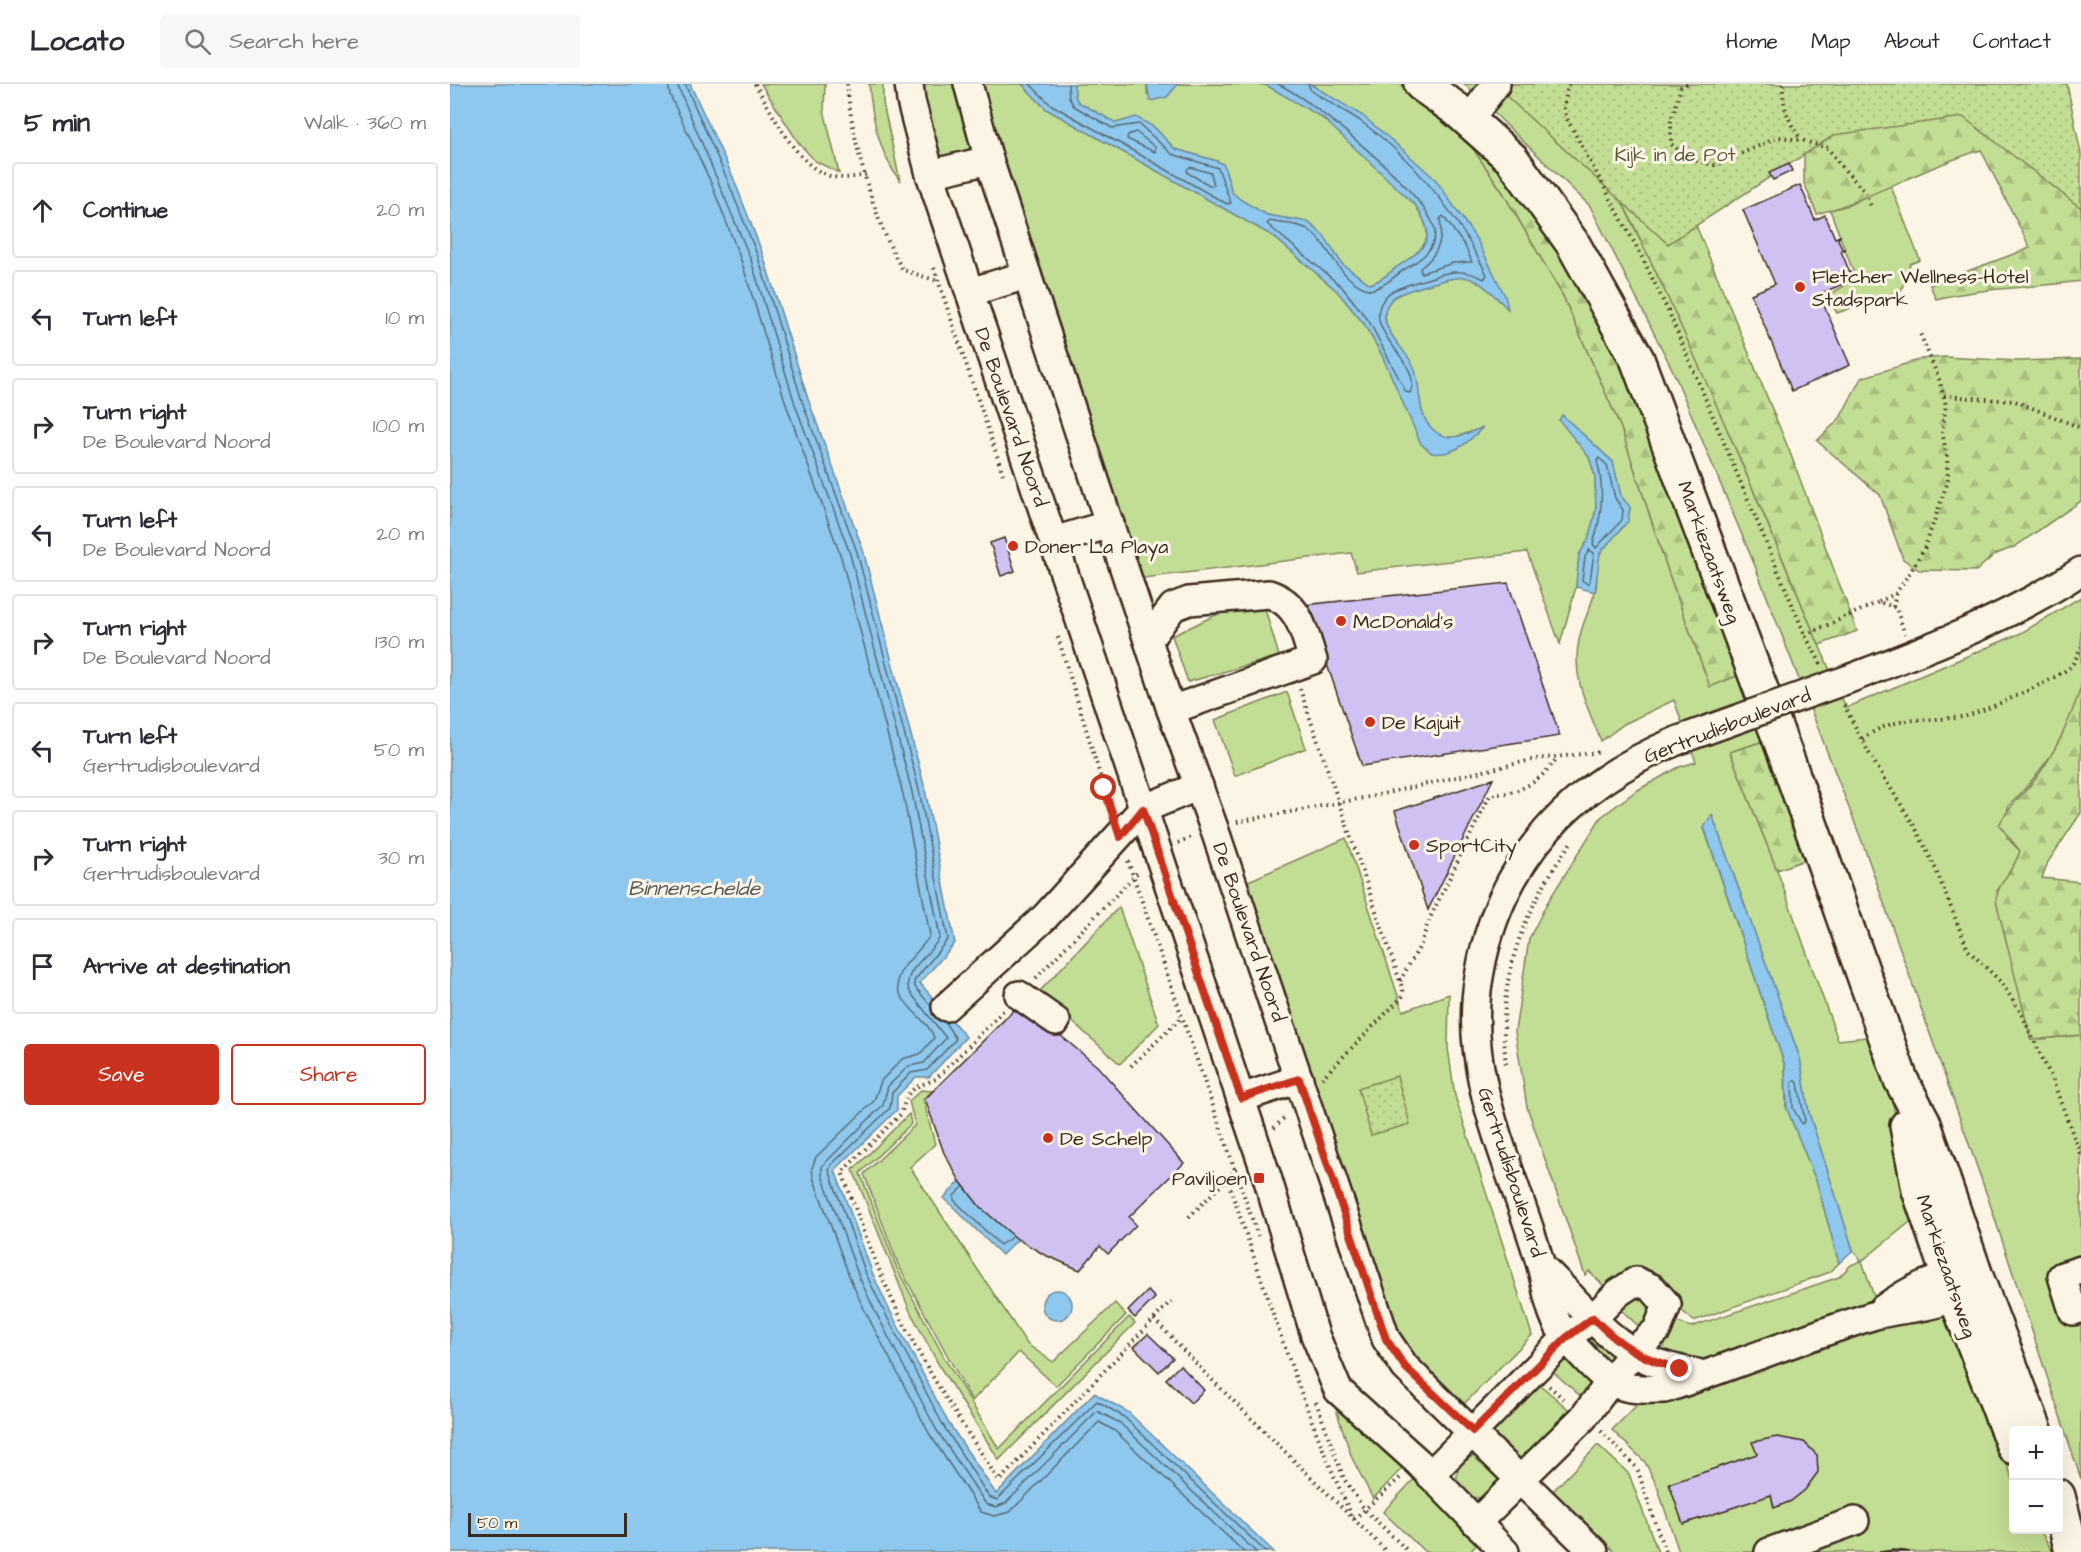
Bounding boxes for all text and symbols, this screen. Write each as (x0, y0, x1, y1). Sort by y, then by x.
search box (160, 14, 580, 68)
text: Locato (30, 22, 124, 61)
icon: search (181, 25, 214, 58)
text: Search here (229, 26, 359, 57)
text: Home (1726, 27, 1778, 56)
text: Map (1811, 27, 1851, 56)
text: About (1884, 27, 1940, 56)
text: Contact (1973, 27, 2051, 56)
text: 5 min (24, 105, 90, 141)
text: Walk · 360 m (304, 109, 426, 137)
park label: Kijk in de Pot (1614, 141, 1736, 169)
icon: ahead (26, 194, 59, 227)
text: Continue (83, 195, 168, 226)
text: 20 m (376, 196, 424, 224)
place label: Fletcher Wellness-Hotel Stadspark (1812, 263, 2029, 314)
marker: Fletcher Wellness-Hotel Stadspark (1793, 280, 1807, 294)
icon: left (26, 302, 59, 335)
text: Turn left (83, 303, 177, 334)
text: 10 m (385, 304, 424, 332)
street label: De Boulevard Noord (967, 324, 1055, 511)
text: Turn right (83, 397, 186, 428)
icon: right (26, 410, 59, 443)
text: 100 m (373, 412, 424, 440)
text: De Boulevard Noord (83, 428, 271, 456)
street label: Markiezaatsweg (1669, 477, 1748, 628)
text: Turn left (83, 505, 177, 536)
icon: left (26, 518, 59, 551)
text: 20 m (376, 520, 424, 548)
place label: Doner La Playa (1025, 533, 1168, 562)
text: De Boulevard Noord (83, 536, 271, 564)
marker: Doner La Playa (1006, 539, 1020, 553)
place label: McDonald's (1353, 608, 1453, 636)
text: Turn right (83, 613, 186, 644)
marker: McDonald's (1334, 614, 1348, 628)
icon: right (26, 626, 59, 659)
text: 130 m (375, 628, 424, 656)
text: De Boulevard Noord (83, 644, 271, 672)
street label: Gertrudisboulevard (1640, 681, 1815, 771)
place label: De Kajuit (1382, 709, 1461, 737)
marker: De Kajuit (1363, 715, 1377, 729)
text: Turn left (83, 721, 177, 752)
icon: left (26, 734, 59, 767)
text: 50 m (374, 736, 424, 764)
text: Gertrudisboulevard (83, 752, 260, 780)
route start (1090, 774, 1116, 800)
text: Turn right (83, 829, 186, 860)
place label: SportCity (1426, 832, 1517, 861)
marker: SportCity (1407, 838, 1421, 852)
street label: De Boulevard Noord (1205, 839, 1293, 1026)
icon: right (26, 842, 59, 875)
text: 30 m (378, 844, 424, 872)
text: Gertrudisboulevard (83, 860, 260, 888)
water label: Binnenschelde (628, 874, 762, 903)
icon: arrive (26, 950, 59, 983)
text: Arrive at destination (83, 951, 290, 982)
button: Save (24, 1044, 219, 1105)
button: Share (231, 1044, 426, 1105)
street label: Gertrudisboulevard (1470, 1084, 1552, 1261)
place label: De Schelp (1060, 1125, 1152, 1153)
marker: De Schelp (1041, 1131, 1055, 1145)
place label: Paviljoen (1172, 1165, 1247, 1193)
marker: Paviljoen (1252, 1171, 1266, 1185)
street label: Markiezaatsweg (1908, 1191, 1984, 1342)
route end (1666, 1355, 1692, 1381)
map controls (2009, 1426, 2063, 1534)
button: + (2009, 1426, 2063, 1480)
button: − (2009, 1480, 2063, 1534)
scale bar (468, 1510, 627, 1538)
text: 50 m (477, 1512, 517, 1534)

